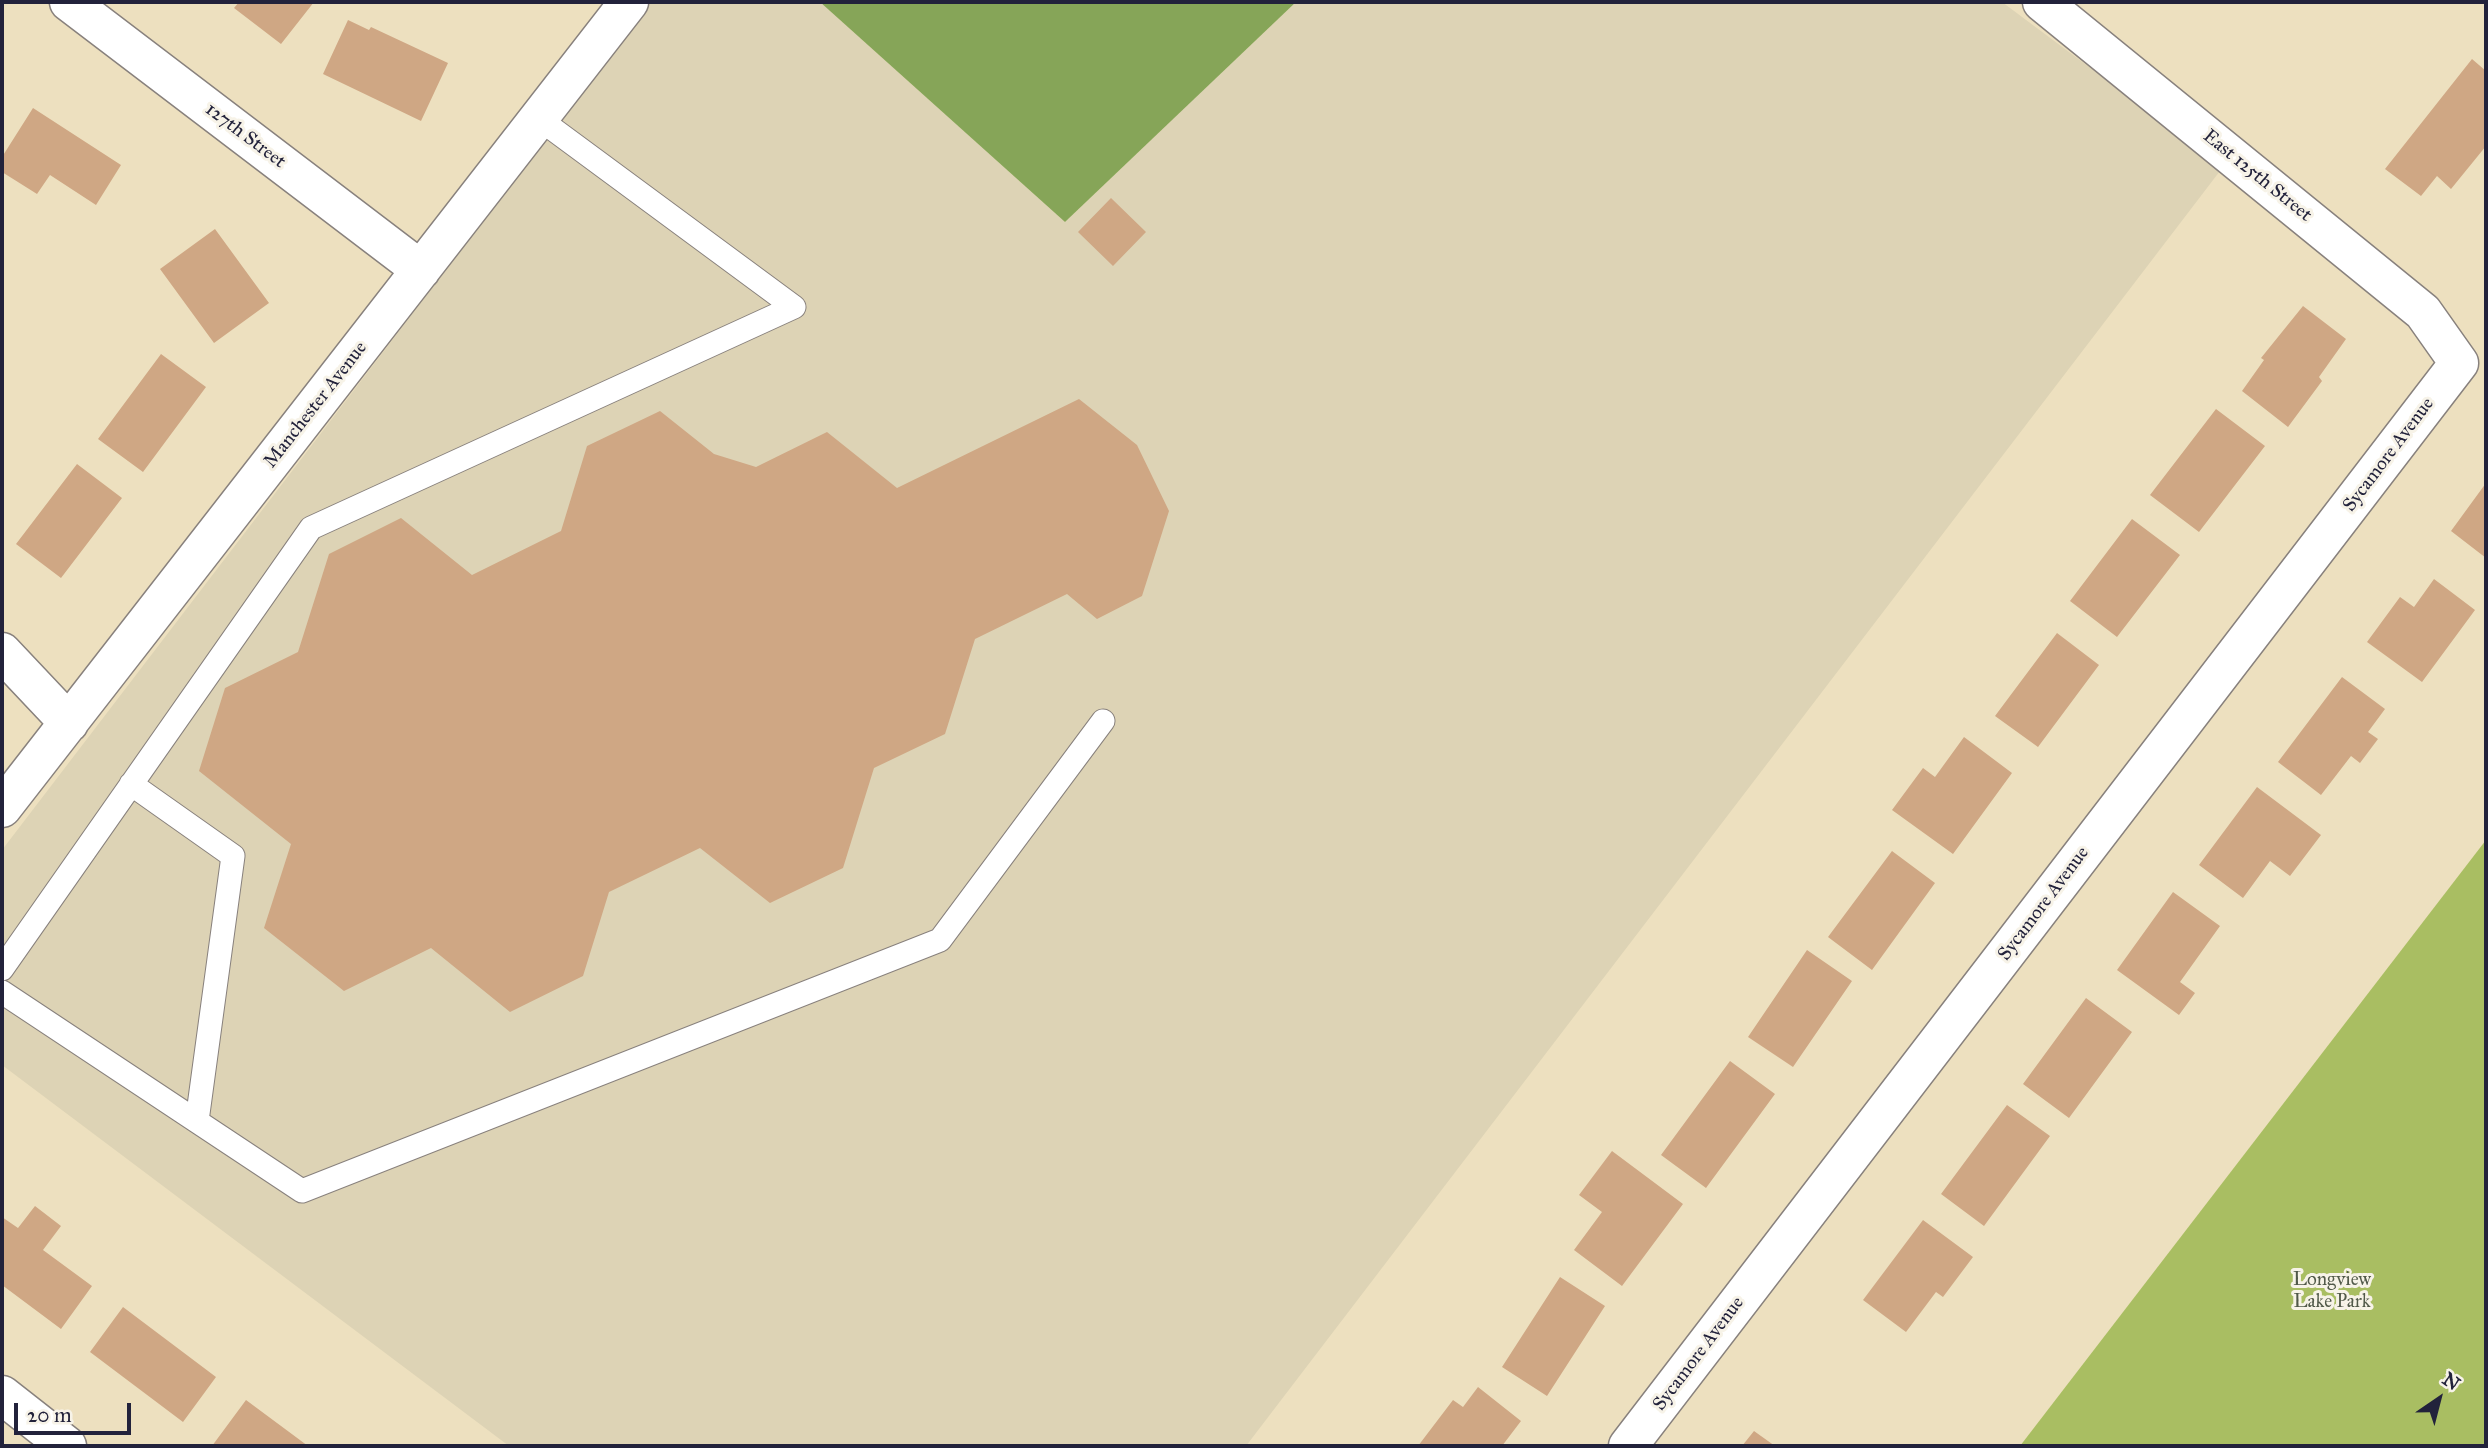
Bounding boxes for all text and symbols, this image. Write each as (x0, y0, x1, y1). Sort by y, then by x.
street label: 127th Street (200, 98, 290, 174)
street label: East 125th Street (2198, 125, 2316, 227)
street label: Manchester Avenue (260, 337, 372, 473)
street label: Sycamore Avenue (2339, 393, 2439, 517)
street label: Sycamore Avenue (1994, 842, 2094, 966)
park label: Longview Lake Park (2293, 1269, 2371, 1313)
street label: Sycamore Avenue (1649, 1292, 1749, 1416)
north arrow (2404, 1364, 2474, 1434)
text: N (2438, 1367, 2465, 1395)
scale bar (18, 1388, 135, 1432)
text: 20 m (27, 1402, 72, 1428)

